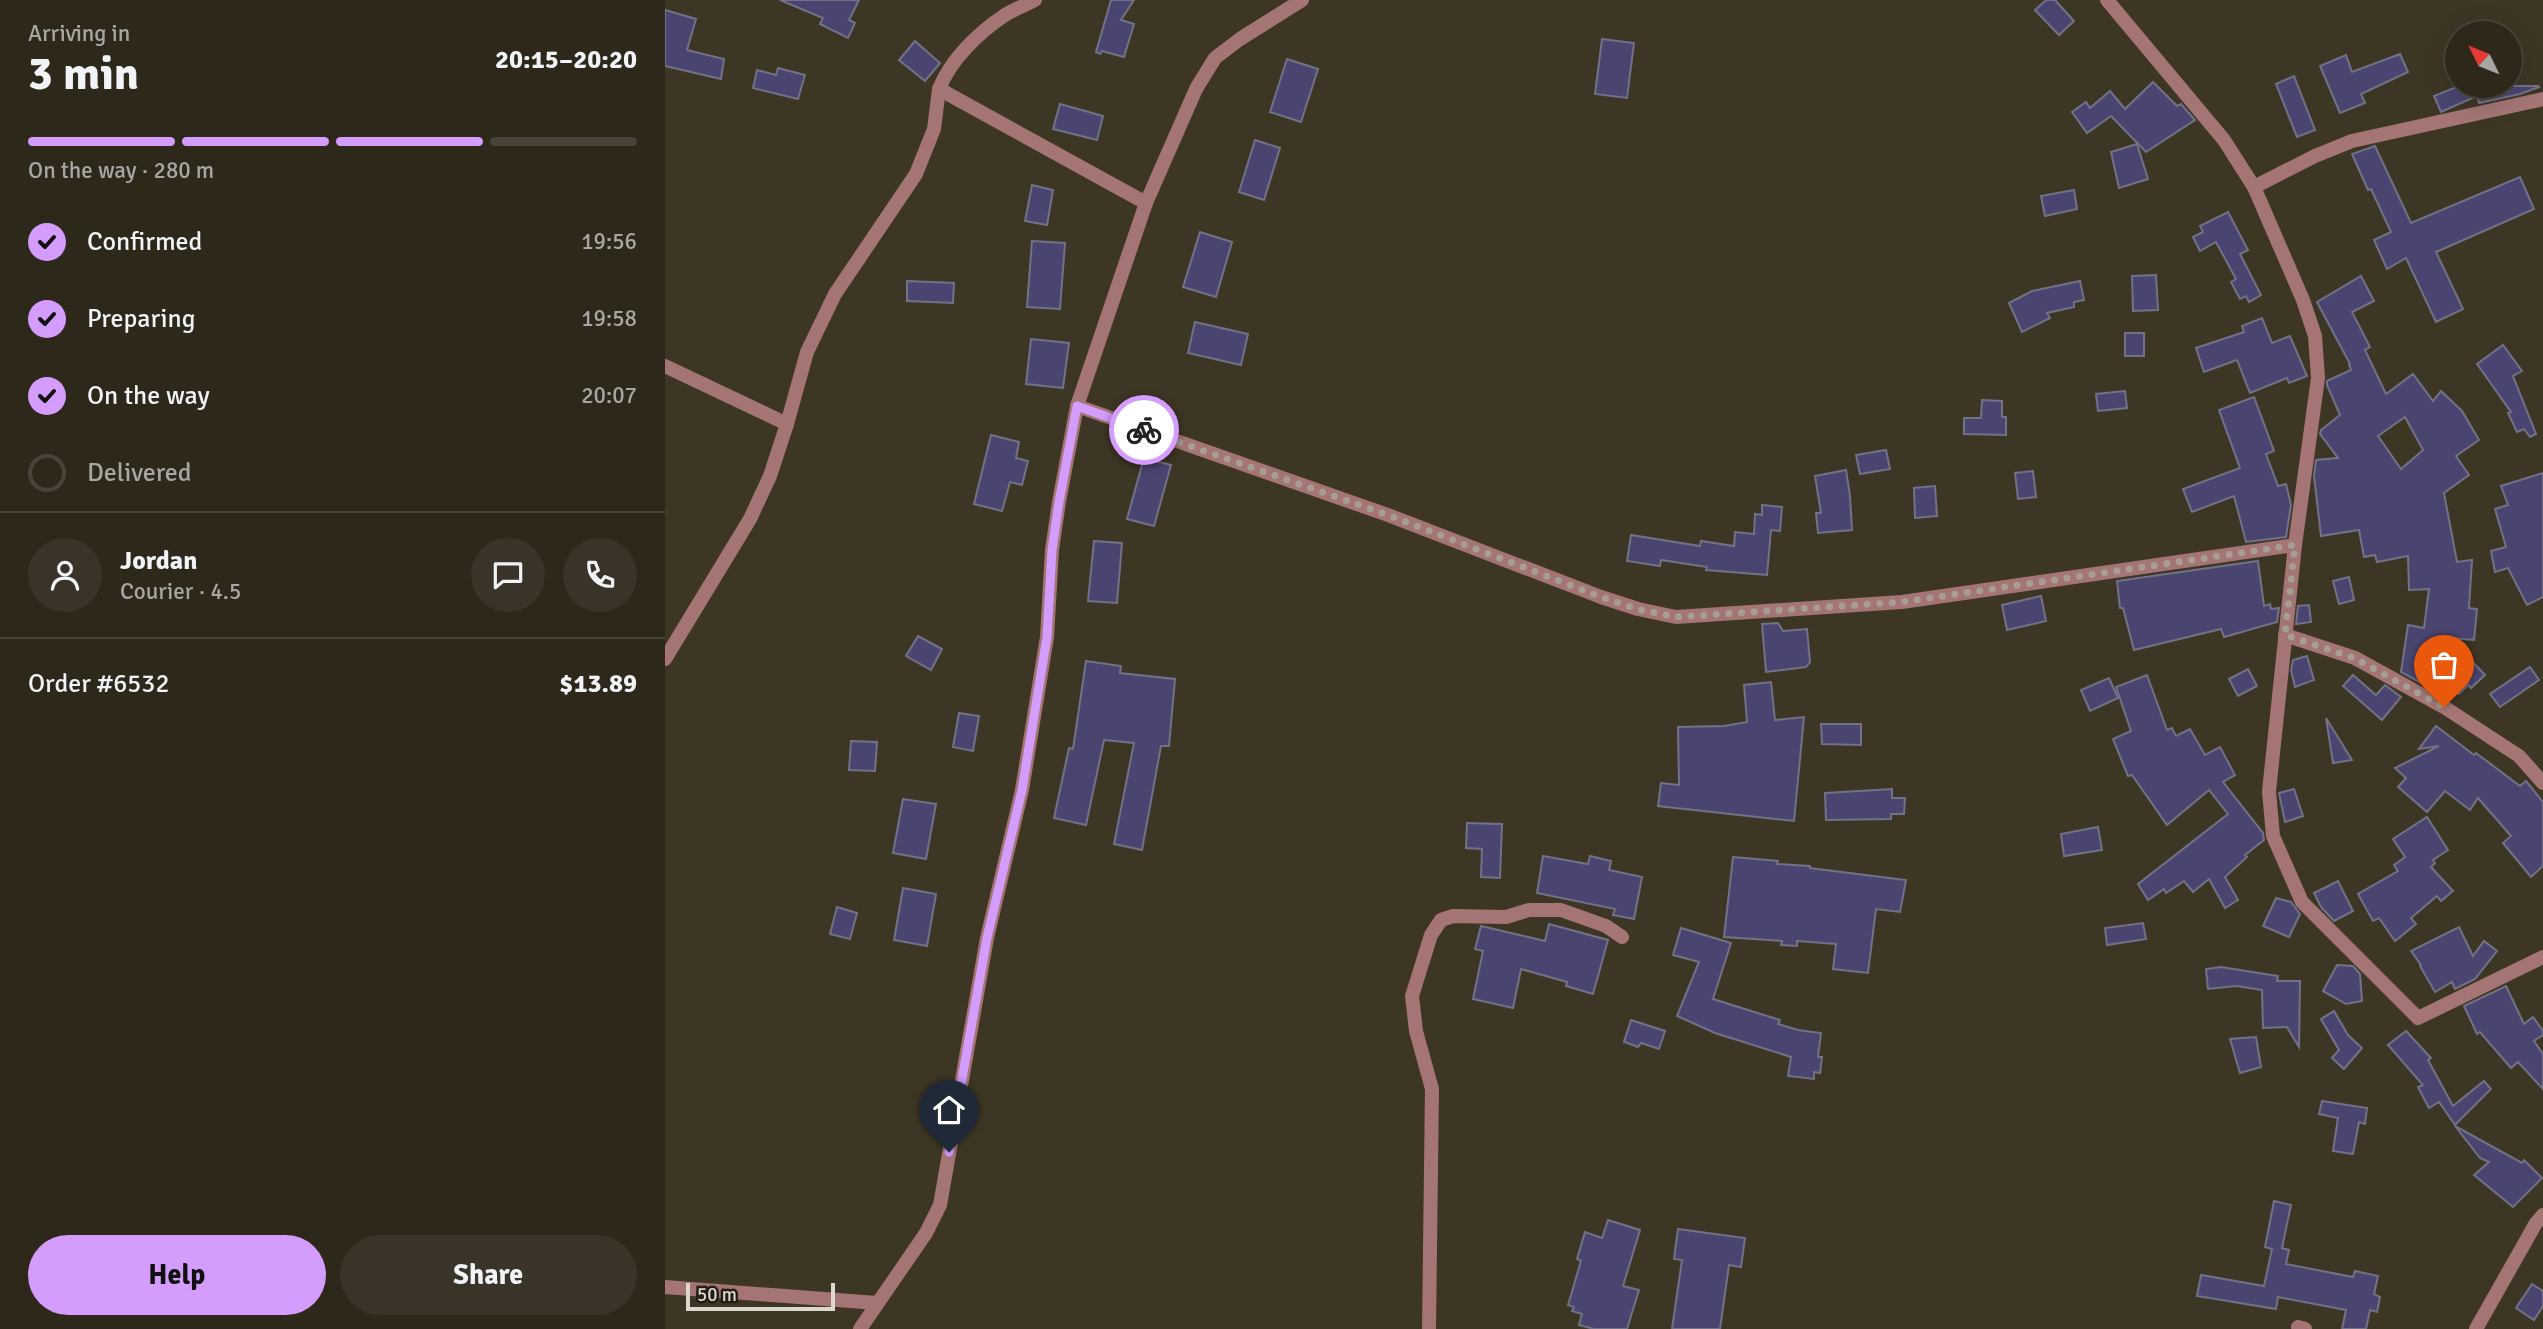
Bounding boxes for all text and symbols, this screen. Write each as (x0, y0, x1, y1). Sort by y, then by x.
text: Arriving in (28, 19, 130, 48)
north arrow (2445, 21, 2522, 98)
map controls (2445, 21, 2522, 98)
text: 20:15–20:20 (495, 44, 637, 76)
text: 3 min (28, 46, 139, 102)
text: On the way · 280 m (28, 156, 214, 185)
icon: check (28, 223, 66, 261)
text: Confirmed (87, 226, 202, 258)
text: 19:56 (581, 227, 637, 256)
icon: check (28, 300, 66, 338)
text: Preparing (87, 303, 195, 335)
text: 19:58 (581, 304, 637, 333)
icon: check (28, 377, 66, 415)
text: On the way (87, 380, 210, 412)
text: 20:07 (581, 381, 637, 410)
courier (1109, 395, 1179, 465)
icon: bike (1125, 411, 1163, 449)
text: Delivered (87, 457, 192, 489)
button: person (28, 538, 102, 612)
button: chat (471, 538, 545, 612)
button: phone (563, 538, 637, 612)
text: Jordan (120, 545, 197, 577)
text: Courier · 4.5 (120, 577, 241, 606)
pin (2414, 635, 2474, 707)
icon: bag (2425, 646, 2463, 684)
text: Order #6532 (28, 668, 169, 700)
text: $13.89 (559, 668, 637, 700)
pin (919, 1080, 979, 1152)
icon: home (930, 1091, 968, 1129)
button: Help (28, 1235, 326, 1315)
button: Share (340, 1235, 637, 1315)
scale bar (686, 1280, 835, 1312)
text: 50 m (697, 1283, 737, 1307)

